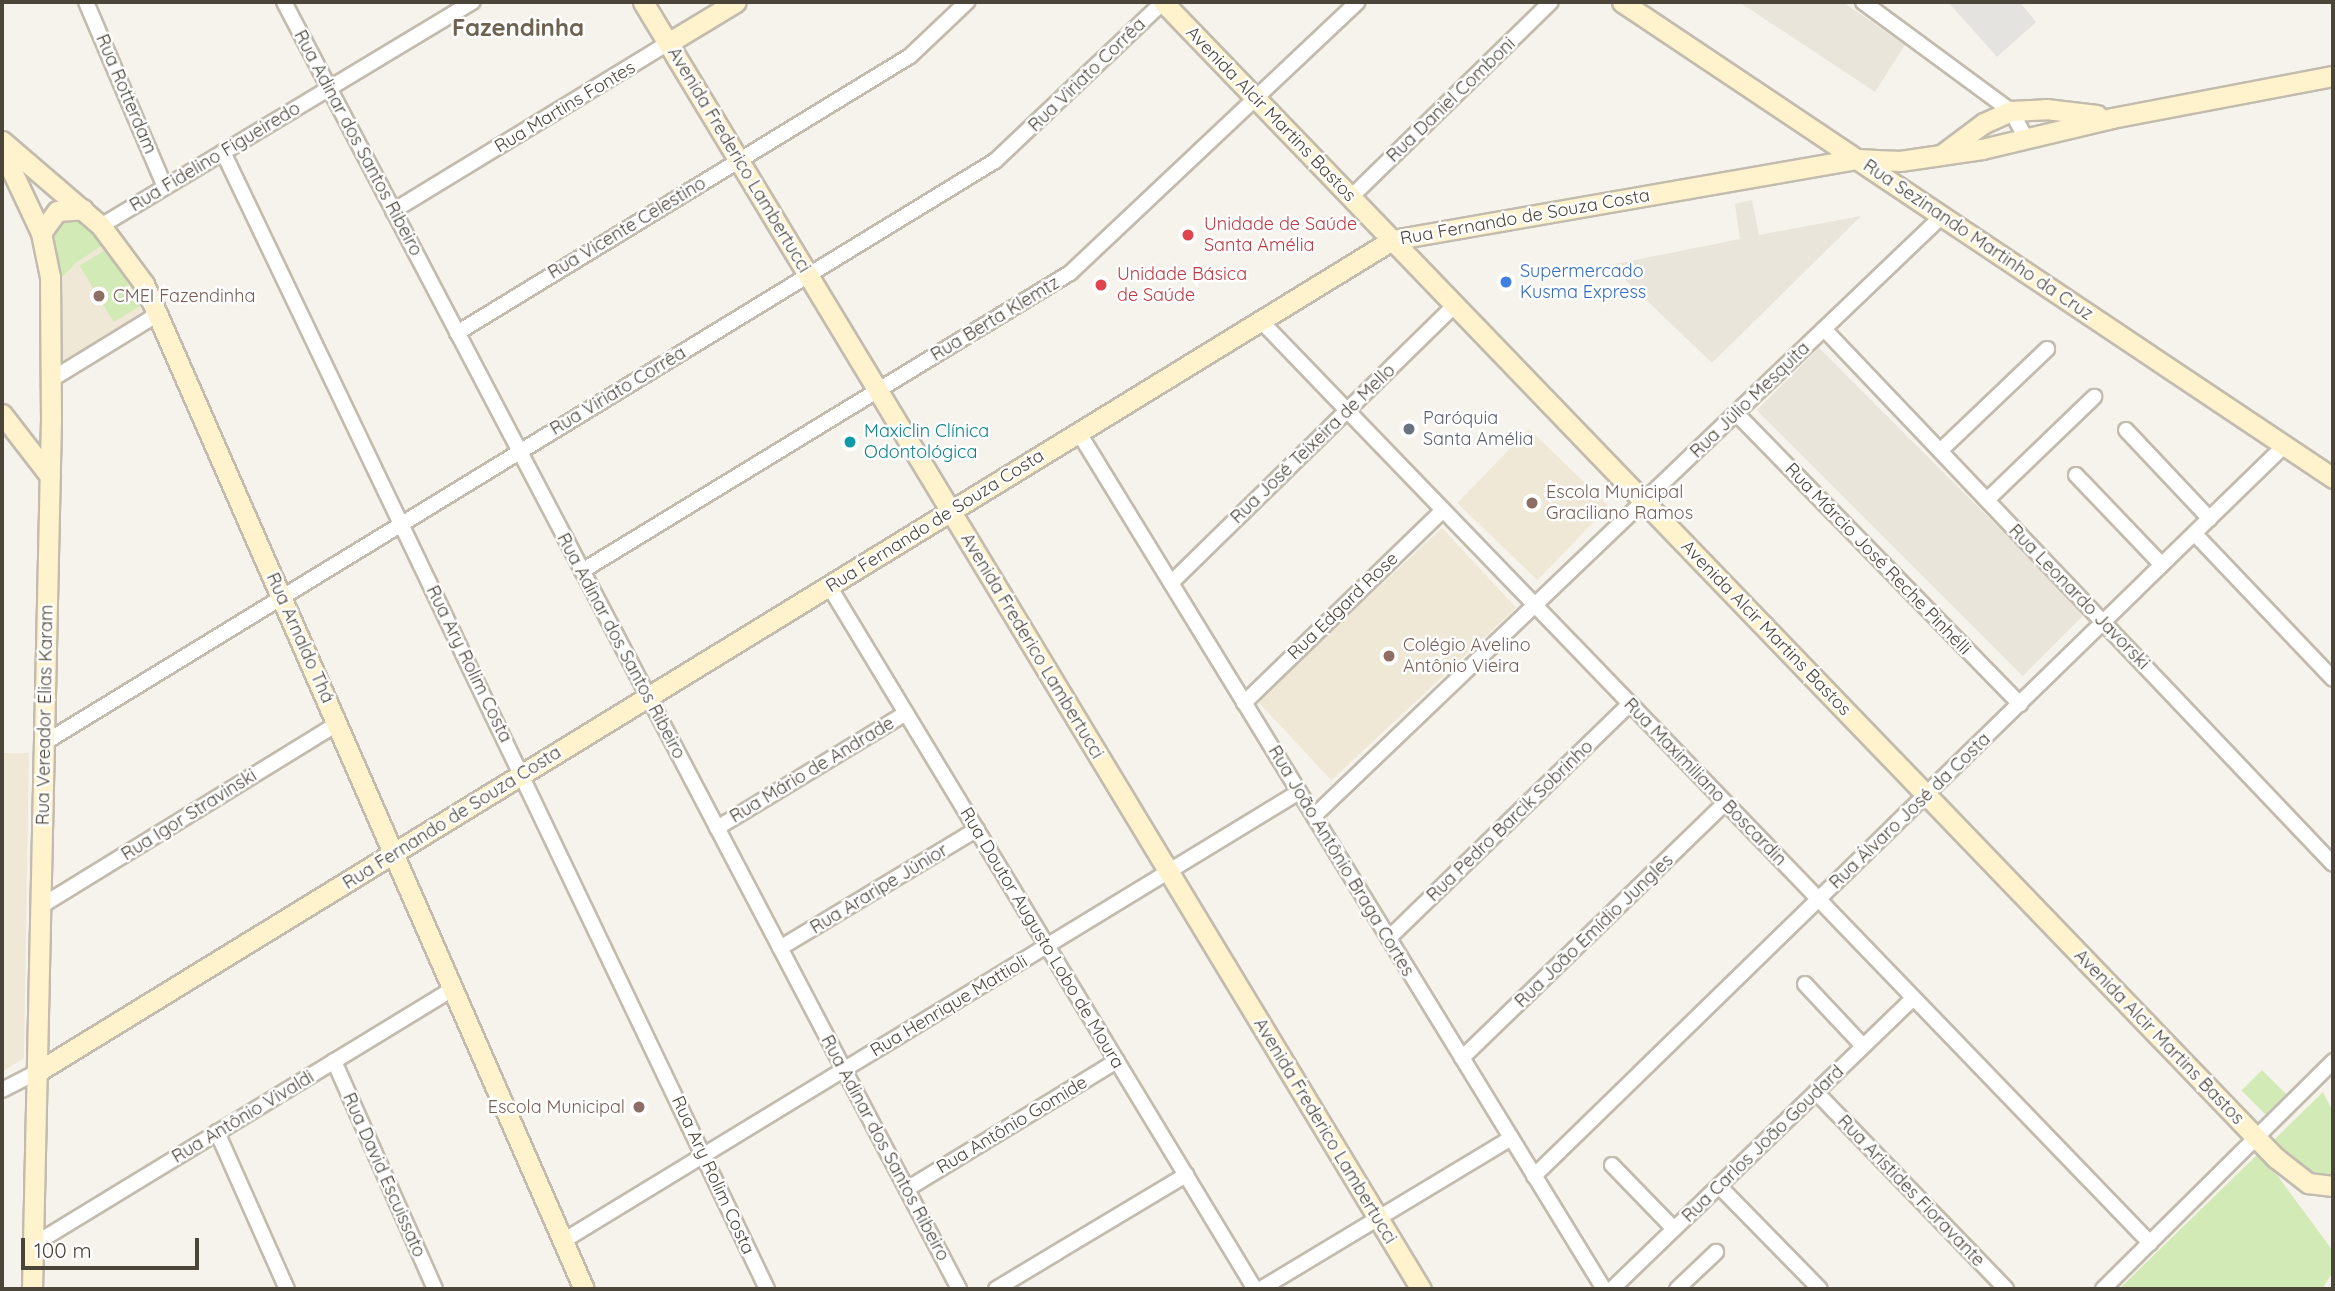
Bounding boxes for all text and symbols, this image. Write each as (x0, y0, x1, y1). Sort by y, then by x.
district label: Fazendinha (452, 14, 584, 42)
street label: Rua Viriato Corrêa (1024, 14, 1150, 136)
street label: Avenida Alcir Martins Bastos (1182, 22, 1360, 206)
street label: Rua Adinar dos Santos Ribeiro (289, 26, 427, 260)
street label: Rua Rotterdam (91, 31, 161, 157)
street label: Rua Daniel Comboni (1382, 33, 1520, 167)
street label: Avenida Frederico Lambertucci (663, 43, 815, 277)
street label: Rua Martins Fontes (491, 56, 639, 158)
street label: Rua Fidelino Figueiredo (126, 97, 304, 217)
street label: Rua Sezinando Martinho da Cruz (1859, 155, 2097, 325)
street label: Rua Vicente Celestino (544, 172, 710, 284)
street label: Rua Fernando de Souza Costa (1398, 184, 1652, 250)
place label: Unidade de Saúde Santa Amélia (1204, 214, 1357, 256)
marker: Unidade de Saúde Santa Amélia (1178, 225, 1198, 245)
place label: Supermercado Kusma Express (1520, 261, 1646, 304)
place label: Unidade Básica de Saúde (1117, 264, 1247, 306)
street label: Rua Berta Klemtz (927, 272, 1063, 366)
marker: Supermercado Kusma Express (1498, 274, 1514, 290)
marker: Unidade Básica de Saúde (1091, 275, 1111, 295)
place label: CMEI Fazendinha (113, 285, 255, 307)
marker: CMEI Fazendinha (91, 288, 107, 304)
street label: Rua Júlio Mesquita (1686, 337, 1814, 463)
street label: Rua Viriato Corrêa (546, 342, 690, 440)
street label: Rua José Teixeira de Mello (1226, 360, 1400, 528)
place label: Paróquia Santa Amélia (1423, 408, 1533, 450)
place label: Maxiclin Clínica Odontológica (864, 421, 989, 464)
marker: Paróquia Santa Amélia (1401, 421, 1417, 437)
marker: Maxiclin Clínica Odontológica (842, 434, 858, 450)
street label: Rua Fernando de Souza Costa (822, 445, 1048, 597)
street label: Rua Márcio José Reche Pinhélli (1781, 459, 1975, 659)
place label: Escola Municipal Graciliano Ramos (1546, 482, 1693, 524)
marker: Escola Municipal Graciliano Ramos (1524, 495, 1540, 511)
street label: Rua Leonardo Javorski (2004, 520, 2154, 674)
street label: Rua Adinar dos Santos Ribeiro (552, 529, 690, 763)
street label: Avenida Frederico Lambertucci (956, 529, 1108, 763)
street label: Avenida Alcir Martins Bastos (1677, 536, 1855, 720)
street label: Rua Edgard Rose (1283, 548, 1403, 664)
street label: Rua Arnaldo Thá (262, 569, 338, 707)
street label: Rua Ary Rolim Costa (422, 582, 516, 746)
street label: Rua Vereador Elias Karam (32, 605, 58, 825)
place label: Colégio Avelino Antônio Vieira (1403, 635, 1531, 678)
marker: Colégio Avelino Antônio Vieira (1381, 648, 1397, 664)
street label: Rua Maximiliano Boscardin (1619, 694, 1791, 870)
street label: Rua Mário de Andrade (726, 712, 898, 828)
street label: Rua Álvaro José da Costa (1825, 728, 1995, 894)
street label: Rua Pedro Barcik Sobrinho (1422, 736, 1598, 906)
street label: Rua Fernando de Souza Costa (339, 742, 565, 894)
street label: Rua João Antônio Braga Cortes (1263, 742, 1419, 980)
street label: Rua Igor Stravinski (117, 765, 261, 865)
street label: Rua Doutor Augusto Lobo de Moura (955, 804, 1129, 1072)
street label: Rua Araripe Júnior (806, 839, 952, 939)
street label: Rua João Emídio Jungles (1510, 850, 1678, 1012)
street label: Avenida Alcir Martins Bastos (2070, 945, 2248, 1129)
street label: Rua Henrique Mattioli (867, 951, 1031, 1061)
street label: Avenida Frederico Lambertucci (1249, 1014, 1401, 1248)
street label: Rua Adinar dos Santos Ribeiro (816, 1031, 954, 1265)
street label: Rua Carlos João Goudard (1678, 1061, 1848, 1227)
street label: Rua Antônio Vivaldi (168, 1066, 318, 1168)
street label: Rua Antônio Gomide (933, 1072, 1091, 1178)
street label: Rua David Escuissato (338, 1089, 430, 1261)
street label: Rua Ary Rolim Costa (667, 1093, 759, 1257)
place label: Escola Municipal (488, 1096, 625, 1118)
marker: Escola Municipal (631, 1099, 647, 1115)
street label: Rua Aristides Fioravante (1833, 1111, 1989, 1271)
scale bar (24, 1224, 203, 1268)
text: 100 m (34, 1237, 92, 1263)

